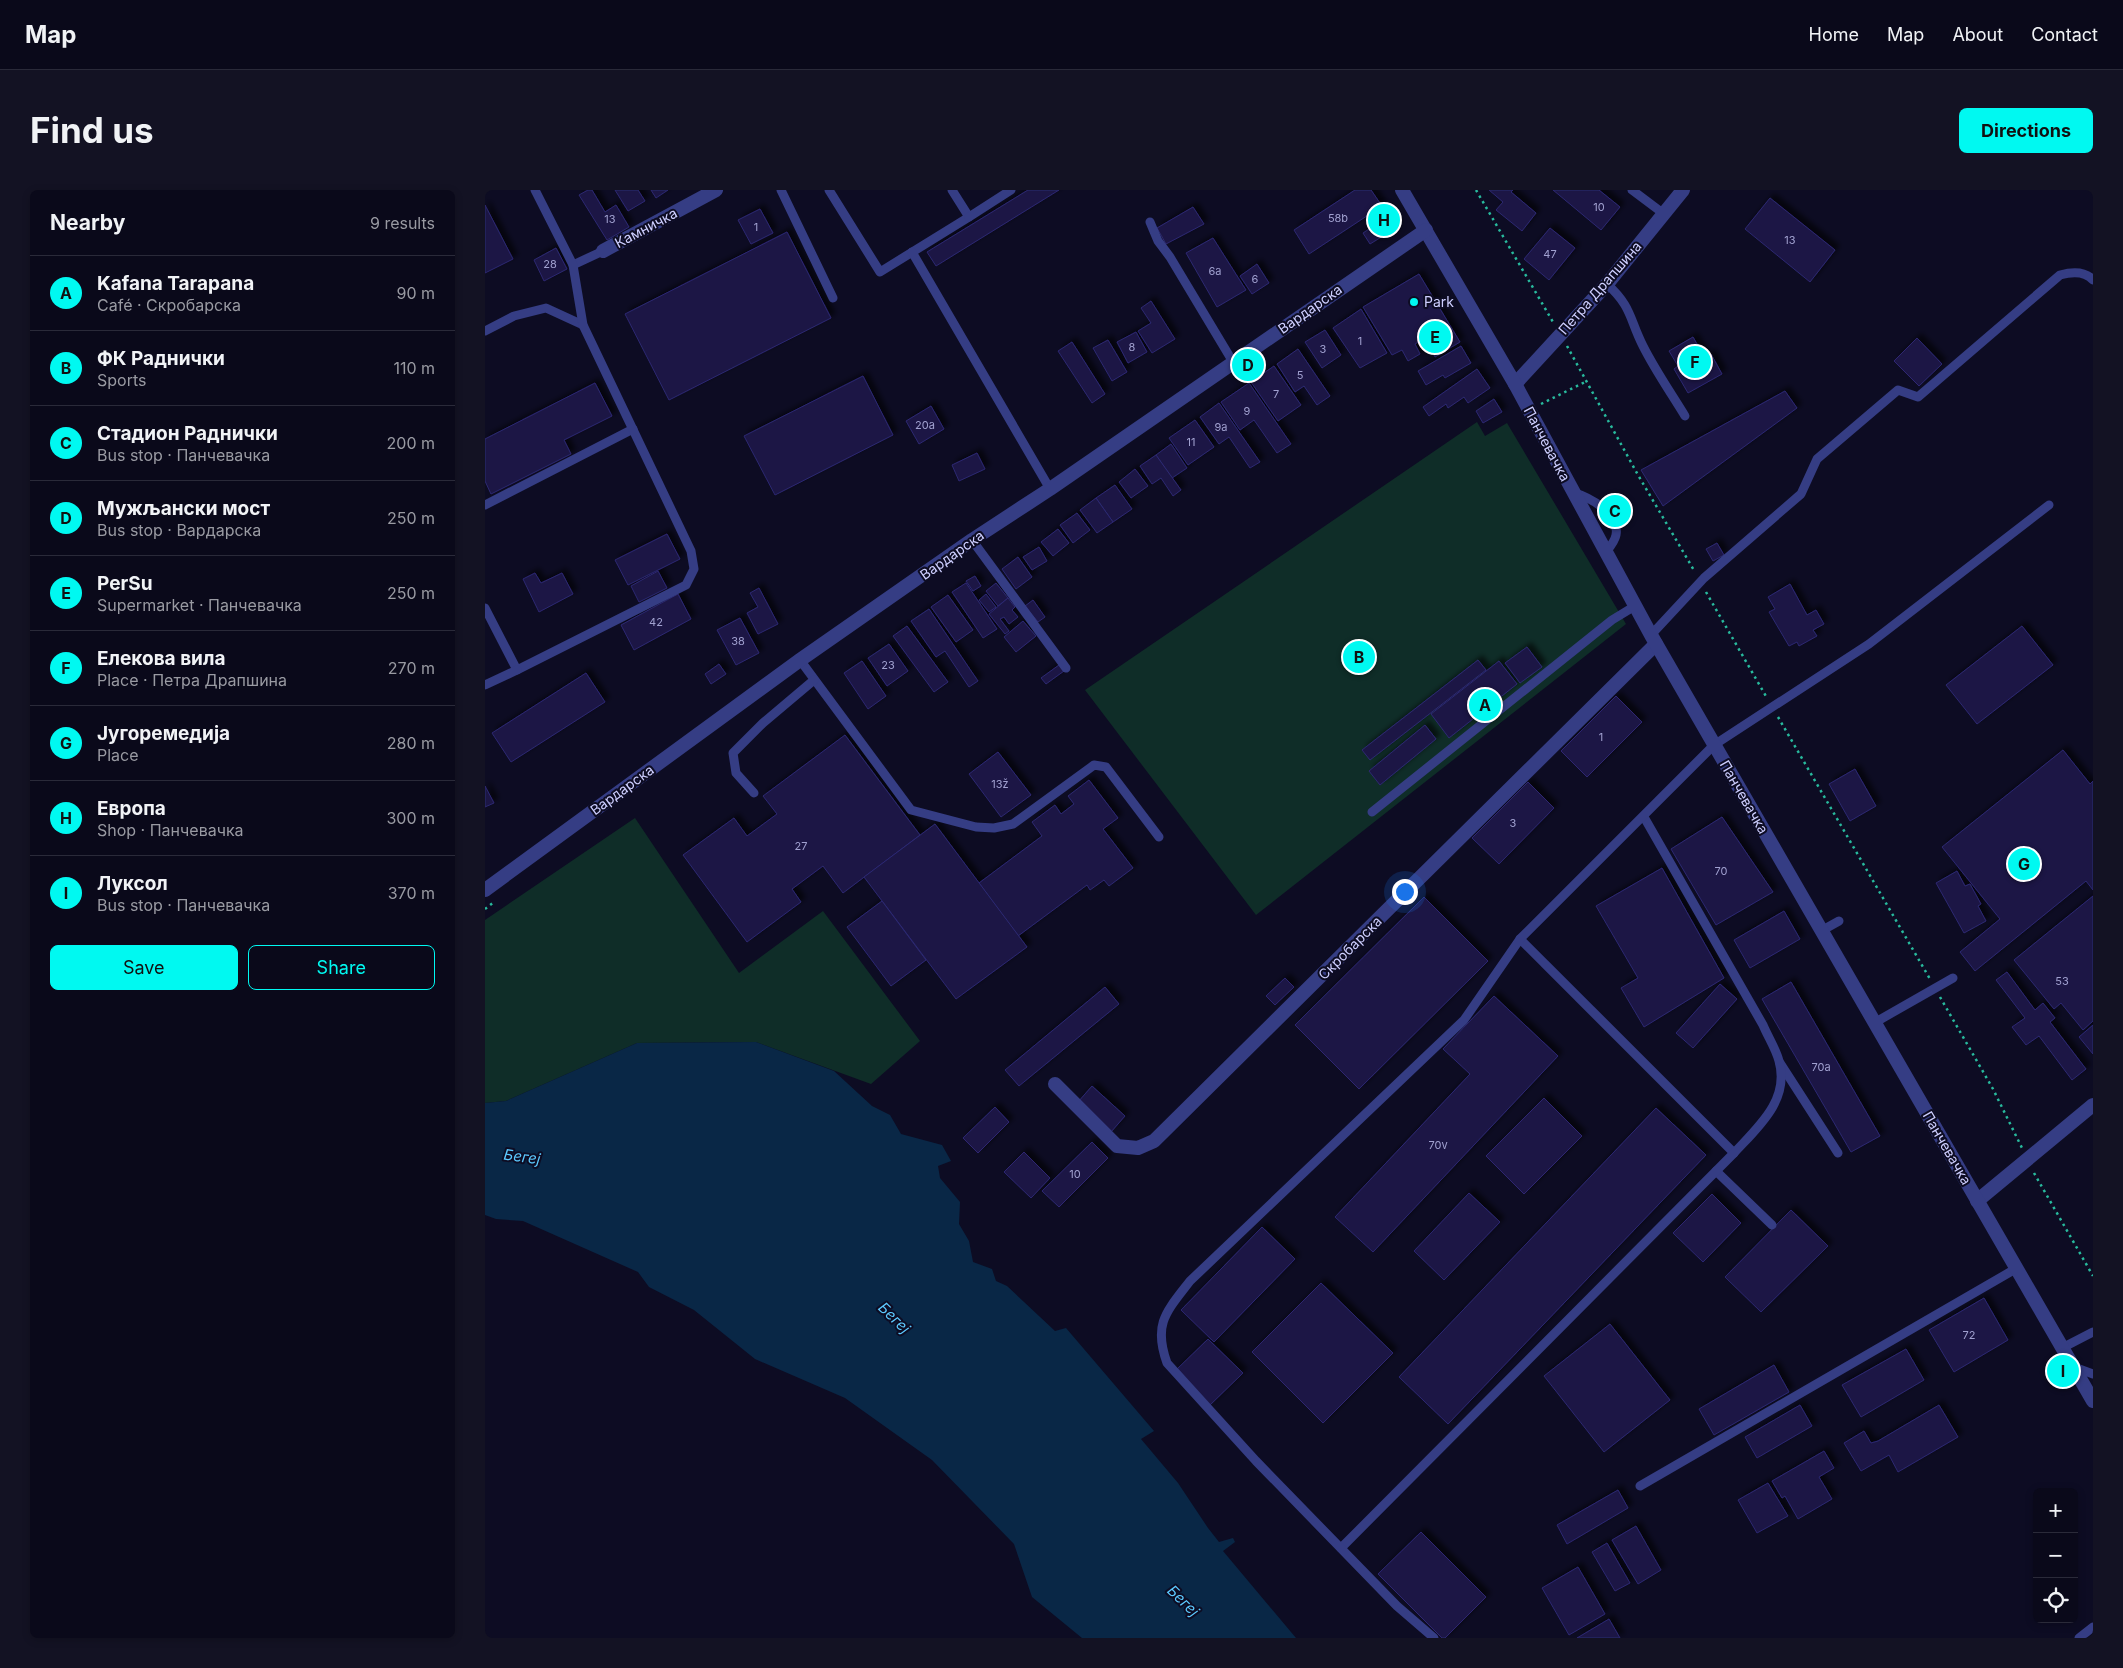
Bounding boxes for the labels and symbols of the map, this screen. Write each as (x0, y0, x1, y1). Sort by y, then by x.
house number: 10 (1593, 200, 1605, 214)
pin: H (1368, 201, 1400, 239)
street label: Камничка (612, 204, 680, 251)
house number: 58b (1328, 211, 1348, 225)
house number: 13 (604, 212, 616, 226)
house number: 1 (754, 220, 758, 234)
house number: 13 (1784, 233, 1796, 247)
street label: Петра Драпшина (1554, 238, 1645, 338)
house number: 47 (1543, 247, 1557, 261)
house number: 28 (543, 257, 557, 271)
house number: 6a (1209, 264, 1222, 278)
house number: 6 (1252, 272, 1259, 286)
street label: Вардарска (1274, 280, 1345, 337)
place label: Park (1424, 293, 1454, 310)
marker: Park (1408, 296, 1420, 308)
pin: E (1419, 318, 1451, 356)
house number: 1 (1358, 334, 1362, 348)
house number: 8 (1129, 340, 1136, 354)
house number: 3 (1320, 342, 1327, 356)
pin: F (1679, 343, 1711, 381)
pin: D (1232, 346, 1264, 384)
house number: 5 (1297, 368, 1304, 382)
house number: 7 (1273, 387, 1279, 401)
house number: 9 (1244, 404, 1251, 418)
street label: Панчевачка (1521, 404, 1574, 484)
house number: 20a (915, 418, 935, 432)
house number: 9a (1215, 420, 1228, 434)
house number: 11 (1187, 435, 1195, 449)
pin: C (1599, 492, 1631, 530)
street label: Вардарска (916, 526, 987, 583)
house number: 42 (649, 615, 663, 629)
house number: 38 (731, 634, 745, 648)
pin: B (1343, 638, 1375, 676)
house number: 23 (881, 658, 895, 672)
pin: A (1469, 686, 1501, 724)
house number: 1 (1599, 730, 1603, 744)
street label: Панчевачка (1717, 757, 1772, 837)
street label: Вардарска (587, 761, 657, 818)
house number: 13ž (991, 777, 1009, 791)
house number: 3 (1510, 816, 1517, 830)
house number: 27 (795, 839, 807, 853)
pin: G (2008, 845, 2040, 883)
house number: 70 (1715, 864, 1728, 878)
your location (1392, 879, 1418, 905)
street label: Скробарска (1314, 912, 1385, 983)
house number: 53 (2055, 974, 2069, 988)
house number: 70a (1811, 1060, 1831, 1074)
street label: Панчевачка (1920, 1108, 1975, 1188)
house number: 70v (1428, 1138, 1448, 1152)
water label: Бегеј (502, 1145, 542, 1169)
house number: 10 (1069, 1167, 1081, 1181)
water label: Бегеј (874, 1298, 914, 1338)
house number: 72 (1963, 1328, 1975, 1342)
pin: I (2047, 1352, 2079, 1390)
water label: Бегеј (1163, 1581, 1203, 1621)

